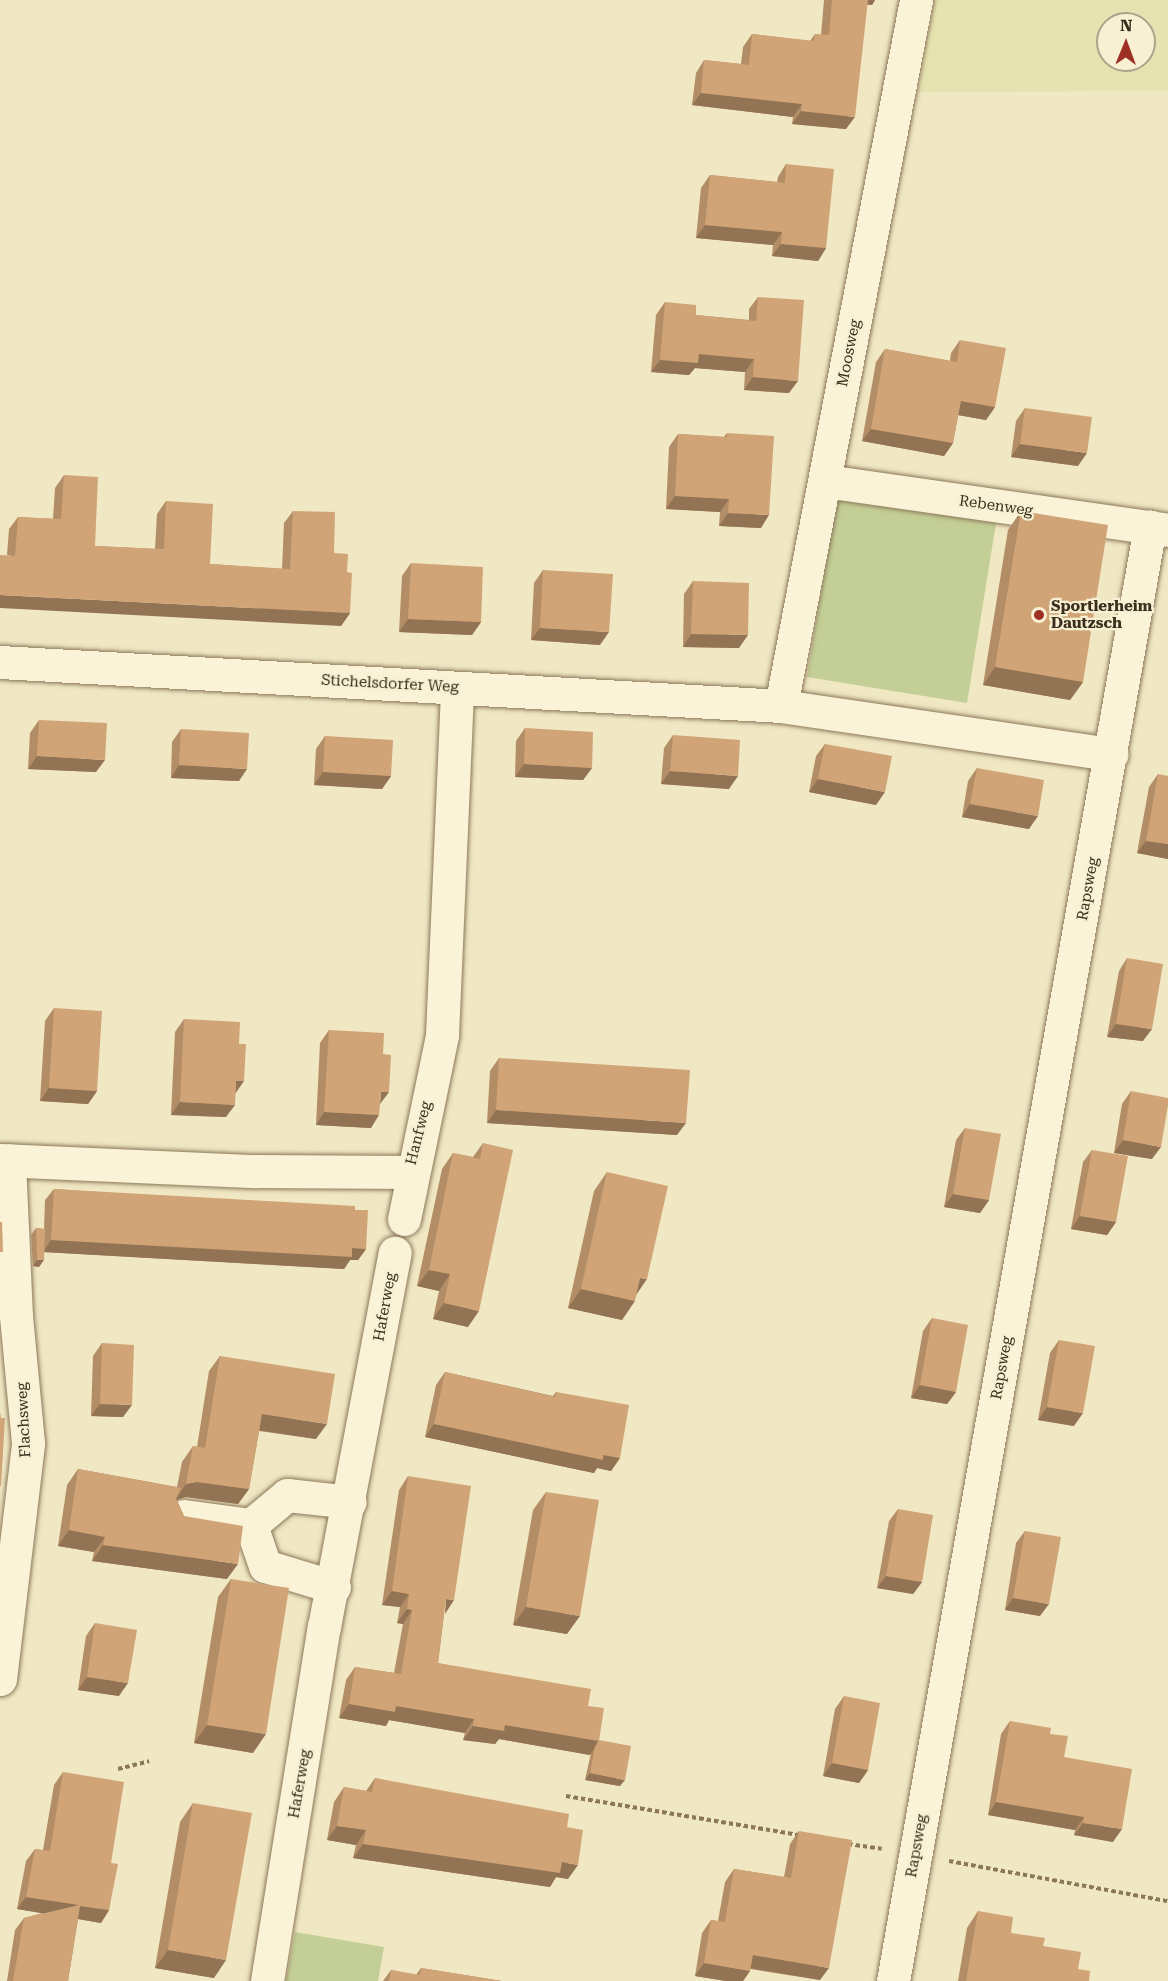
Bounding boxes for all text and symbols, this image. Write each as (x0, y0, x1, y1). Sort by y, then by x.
north arrow (1096, 12, 1156, 72)
text: N (1120, 16, 1133, 35)
street label: Moosweg (834, 318, 864, 388)
street label: Rebenweg (958, 492, 1034, 520)
place label: Sportlerheim Dautzsch (1051, 597, 1152, 632)
marker: Sportlerheim Dautzsch (1032, 608, 1046, 622)
street label: Stichelsdorfer Weg (321, 671, 459, 697)
street label: Rapsweg (1074, 856, 1102, 922)
street label: Hanfweg (402, 1099, 436, 1167)
street label: Haferweg (370, 1271, 400, 1343)
street label: Rapsweg (988, 1335, 1016, 1401)
street label: Flachsweg (13, 1382, 35, 1458)
street label: Haferweg (285, 1748, 315, 1820)
street label: Rapsweg (903, 1813, 931, 1879)

